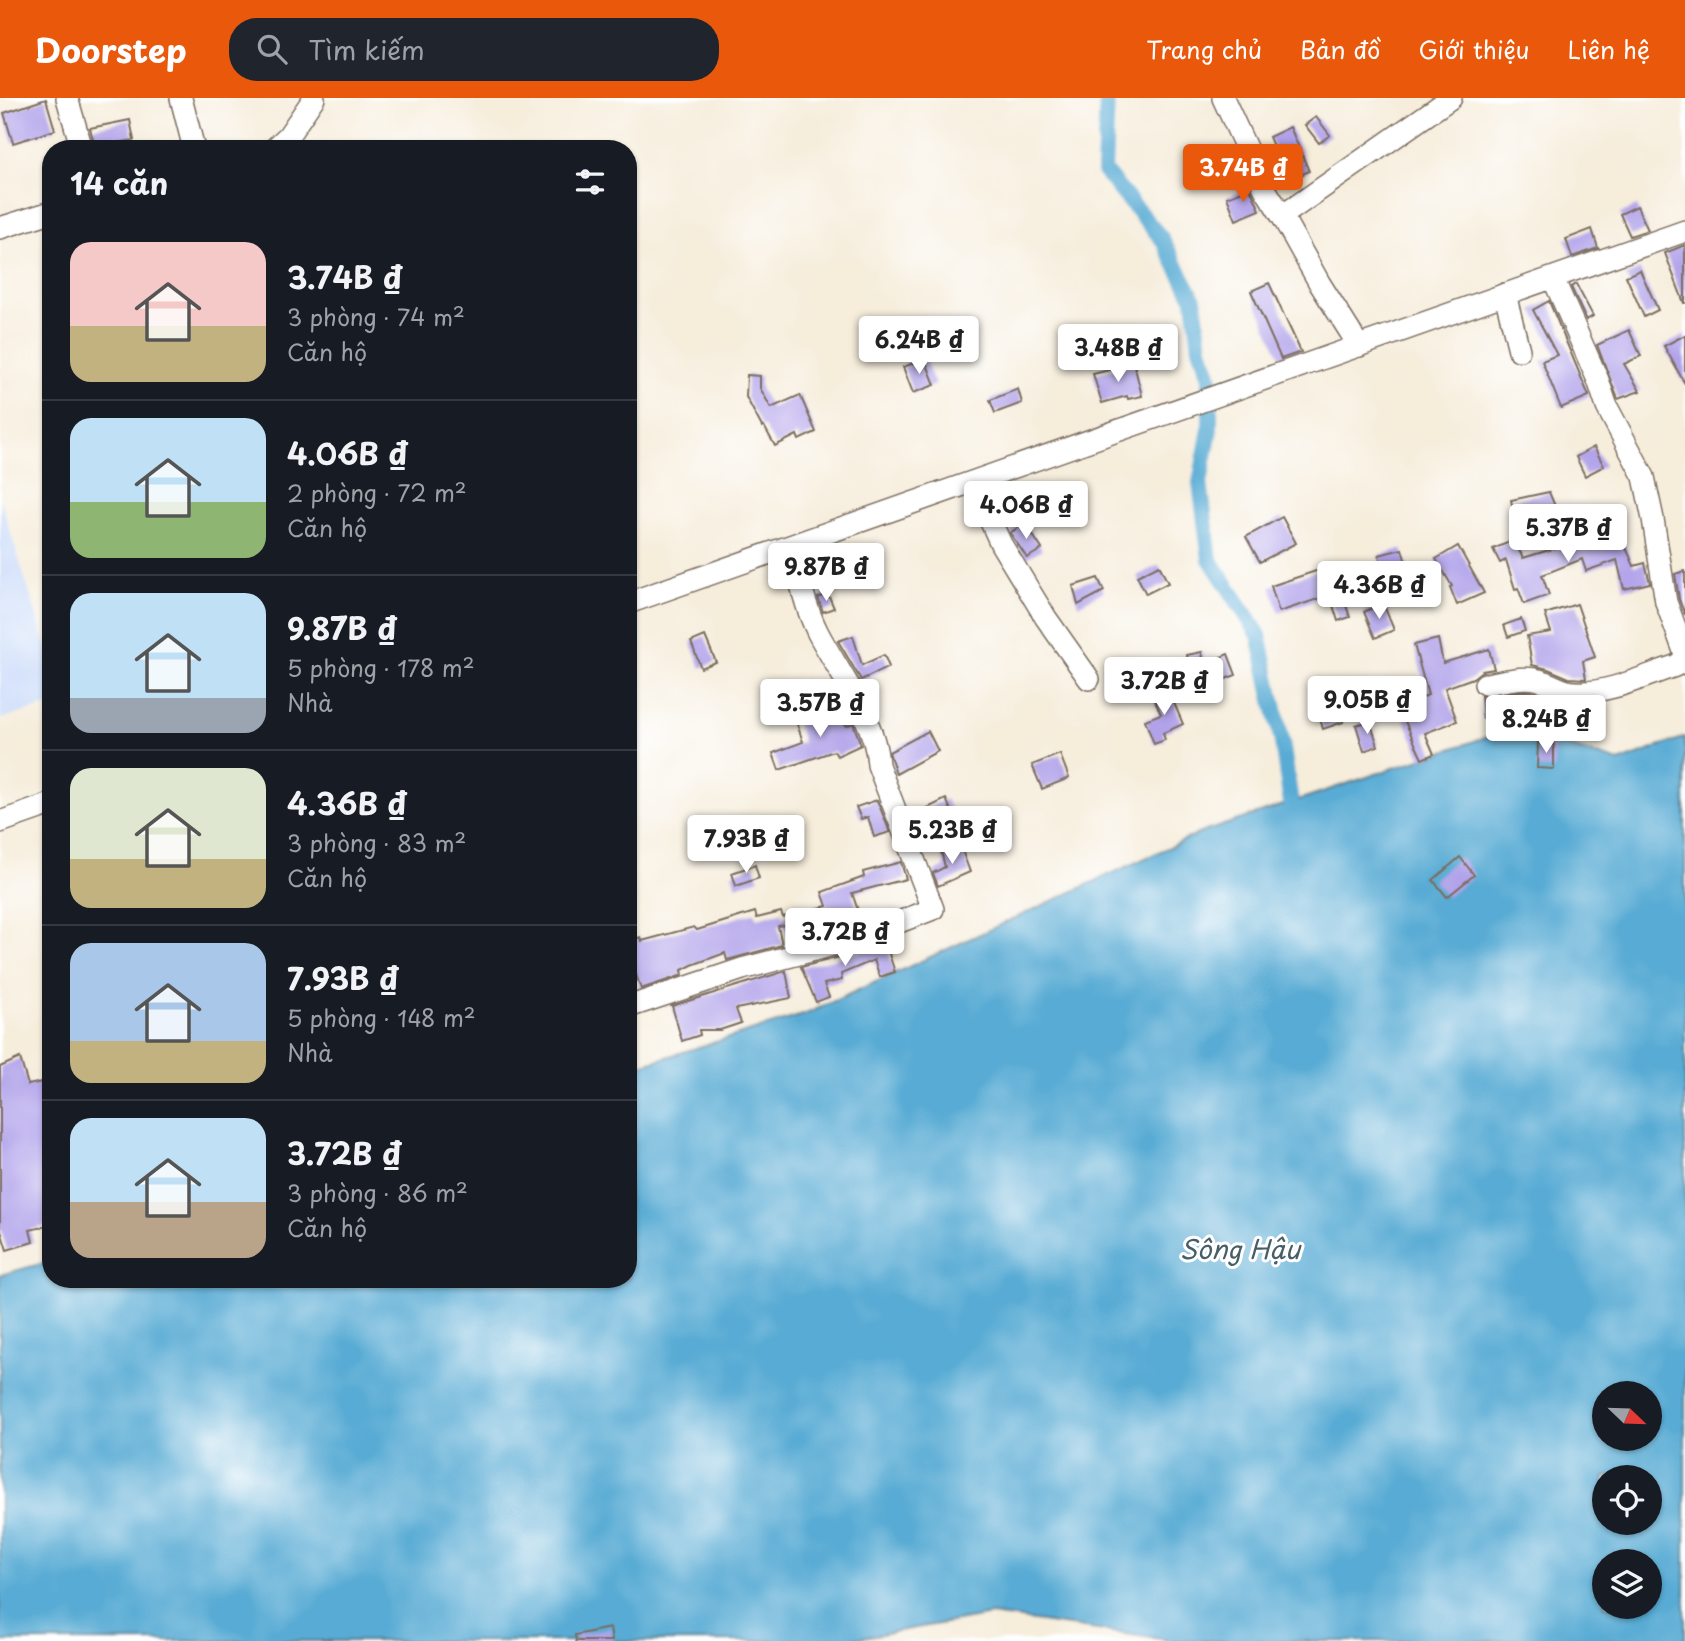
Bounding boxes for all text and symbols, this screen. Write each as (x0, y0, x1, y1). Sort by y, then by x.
search box (229, 18, 719, 81)
text: Doorstep (35, 24, 187, 74)
icon: search (253, 30, 291, 68)
text: Tìm kiếm (309, 30, 425, 69)
text: Trang chủ (1146, 31, 1262, 67)
text: Bản đồ (1300, 31, 1380, 67)
text: Giới thiệu (1418, 31, 1530, 67)
text: Liên hệ (1568, 31, 1650, 67)
pin: 3.74B ₫ (1178, 144, 1308, 204)
text: 3.74B ₫ (1199, 149, 1287, 184)
text: 14 căn (70, 160, 168, 205)
icon: filters (571, 163, 609, 201)
text: 3.74B ₫ (287, 254, 402, 299)
icon: home (126, 270, 210, 354)
text: 3 phòng · 74 m² (287, 299, 465, 334)
pin: 6.24B ₫ (854, 316, 984, 376)
text: 6.24B ₫ (875, 321, 963, 356)
pin: 3.48B ₫ (1053, 324, 1183, 384)
text: 3.48B ₫ (1074, 329, 1162, 364)
text: Căn hộ (287, 334, 367, 369)
text: 4.06B ₫ (287, 430, 407, 475)
icon: home (126, 446, 210, 530)
text: 2 phòng · 72 m² (287, 475, 467, 510)
pin: 4.06B ₫ (961, 482, 1091, 541)
text: 4.06B ₫ (980, 486, 1072, 521)
pin: 5.37B ₫ (1503, 504, 1633, 564)
text: 5.37B ₫ (1525, 509, 1611, 544)
text: Căn hộ (287, 510, 367, 545)
pin: 9.87B ₫ (761, 544, 891, 603)
text: 9.87B ₫ (784, 548, 868, 583)
pin: 4.36B ₫ (1314, 561, 1444, 621)
text: 4.36B ₫ (1333, 566, 1425, 601)
text: 9.87B ₫ (287, 605, 396, 650)
icon: home (126, 621, 210, 705)
text: 5 phòng · 178 m² (287, 650, 475, 685)
pin: 3.72B ₫ (1099, 658, 1229, 717)
text: 3.72B ₫ (1120, 662, 1208, 697)
pin: 9.05B ₫ (1302, 676, 1432, 736)
pin: 3.57B ₫ (755, 680, 885, 739)
text: 9.05B ₫ (1324, 681, 1410, 716)
text: 3.57B ₫ (776, 684, 864, 719)
text: Nhà (287, 685, 332, 720)
pin: 8.24B ₫ (1481, 696, 1611, 755)
text: 8.24B ₫ (1502, 700, 1590, 735)
text: 4.36B ₫ (287, 780, 406, 825)
icon: home (126, 796, 210, 880)
pin: 5.23B ₫ (887, 806, 1017, 866)
text: 5.23B ₫ (908, 811, 996, 846)
pin: 7.93B ₫ (681, 816, 811, 875)
text: 7.93B ₫ (703, 820, 789, 855)
text: 3 phòng · 83 m² (287, 825, 466, 860)
text: Căn hộ (287, 860, 367, 895)
pin: 3.72B ₫ (780, 908, 910, 968)
text: 3.72B ₫ (801, 913, 889, 948)
text: 7.93B ₫ (287, 955, 398, 1000)
icon: home (126, 971, 210, 1055)
text: 5 phòng · 148 m² (287, 1000, 476, 1035)
text: Nhà (287, 1035, 332, 1070)
text: 3.72B ₫ (287, 1130, 401, 1175)
icon: home (126, 1146, 210, 1230)
text: 3 phòng · 86 m² (287, 1175, 468, 1210)
text: Căn hộ (287, 1210, 367, 1245)
water label: Sông Hậu (1180, 1229, 1302, 1268)
north arrow (1592, 1381, 1662, 1451)
map controls (1592, 1381, 1662, 1619)
button: locate (1592, 1465, 1662, 1535)
button: layers (1592, 1549, 1662, 1619)

